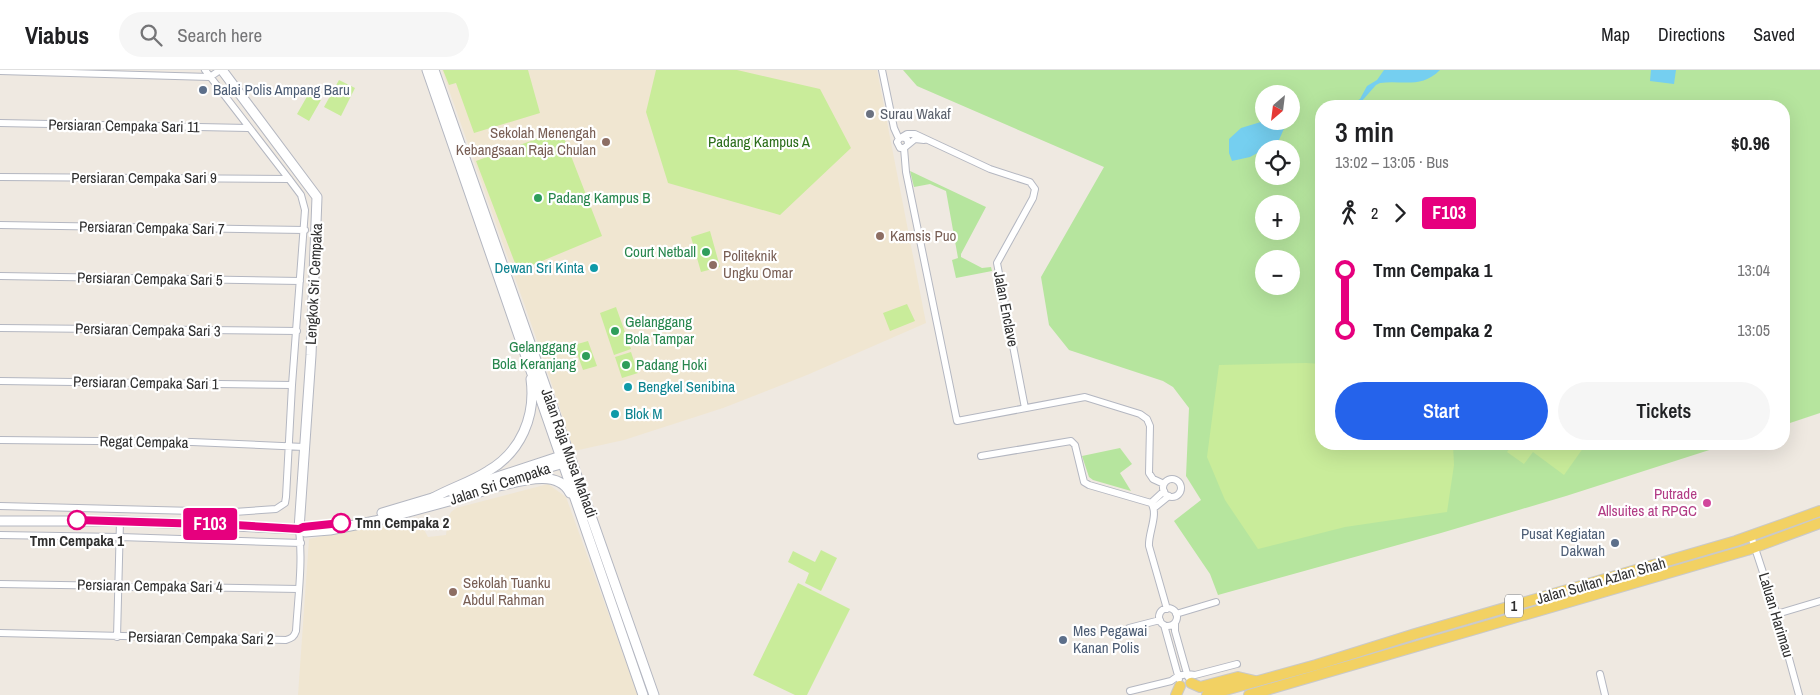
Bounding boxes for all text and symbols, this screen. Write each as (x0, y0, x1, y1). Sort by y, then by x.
search box (119, 12, 469, 57)
text: Viabus (25, 19, 89, 51)
icon: search (137, 21, 165, 49)
text: Search here (177, 22, 262, 48)
text: Map (1601, 22, 1630, 47)
text: Directions (1658, 22, 1725, 47)
text: Saved (1753, 22, 1795, 47)
place label: Balai Polis Ampang Baru (213, 79, 350, 100)
marker: Balai Polis Ampang Baru (197, 84, 209, 96)
north arrow (1255, 85, 1300, 130)
map controls (1255, 85, 1300, 295)
place label: Surau Wakaf (880, 103, 951, 124)
marker: Surau Wakaf (864, 108, 876, 120)
text: 3 min (1335, 113, 1394, 151)
street label: Persiaran Cempaka Sari 11 (48, 114, 200, 137)
place label: Sekolah Menengah Kebangsaan Raja Chulan (456, 122, 596, 160)
text: $0.96 (1731, 130, 1770, 156)
park label: Padang Kampus A (708, 131, 811, 152)
marker: Sekolah Menengah Kebangsaan Raja Chulan (600, 136, 612, 148)
button: locate (1255, 140, 1300, 185)
text: 13:02 – 13:05 · Bus (1335, 151, 1449, 173)
street label: Persiaran Cempaka Sari 9 (71, 167, 217, 188)
place label: Padang Kampus B (548, 187, 651, 208)
marker: Padang Kampus B (532, 192, 544, 204)
button: + (1255, 195, 1300, 240)
icon: walk (1335, 199, 1363, 227)
icon: forward (1386, 199, 1414, 227)
text: F103 (1432, 200, 1466, 225)
text: 2 (1371, 202, 1378, 224)
street label: Persiaran Cempaka Sari 7 (79, 216, 225, 239)
street label: Lengkok Sri Cempaka (300, 223, 327, 345)
place label: Kamsis Puo (890, 225, 956, 246)
marker: Kamsis Puo (874, 230, 886, 242)
place label: Court Netball (624, 241, 696, 262)
place label: Politeknik Ungku Omar (723, 245, 793, 283)
marker: Court Netball (700, 246, 712, 258)
button: − (1255, 250, 1300, 295)
place label: Dewan Sri Kinta (494, 257, 584, 278)
text: Tmn Cempaka 1 (1373, 257, 1493, 283)
marker: Politeknik Ungku Omar (707, 259, 719, 271)
text: 13:04 (1737, 259, 1770, 281)
marker: Dewan Sri Kinta (588, 262, 600, 274)
street label: Persiaran Cempaka Sari 5 (77, 267, 223, 290)
street label: Jalan Enclave (989, 269, 1024, 349)
place label: Gelanggang Bola Tampar (625, 311, 694, 349)
text: Tmn Cempaka 2 (1373, 317, 1493, 343)
street label: Persiaran Cempaka Sari 3 (75, 318, 221, 341)
text: 13:05 (1737, 319, 1770, 341)
marker: Gelanggang Bola Tampar (609, 325, 621, 337)
place label: Gelanggang Bola Keranjang (492, 336, 576, 374)
marker: Gelanggang Bola Keranjang (580, 350, 592, 362)
place label: Padang Hoki (636, 354, 707, 375)
marker: Padang Hoki (620, 359, 632, 371)
street label: Persiaran Cempaka Sari 1 (73, 371, 219, 394)
place label: Bengkel Senibina (638, 376, 735, 397)
marker: Bengkel Senibina (622, 381, 634, 393)
button: Start (1335, 382, 1548, 440)
button: Tickets (1558, 382, 1770, 440)
street label: Jalan Raja Musa Mahadi (536, 385, 603, 520)
place label: Blok M (625, 403, 663, 424)
marker: Blok M (609, 408, 621, 420)
street label: Regat Cempaka (99, 430, 189, 453)
street label: Jalan Sri Cempaka (447, 457, 553, 510)
place label: Putrade Allsuites at RPGC (1597, 483, 1697, 521)
marker: Putrade Allsuites at RPGC (1701, 497, 1713, 509)
line badge: F103 (175, 508, 245, 540)
marker: Tmn Cempaka 1 (67, 510, 87, 530)
text: F103 (193, 511, 227, 536)
place label: Tmn Cempaka 2 (355, 512, 449, 533)
marker: Tmn Cempaka 2 (331, 513, 351, 533)
place label: Pusat Kegiatan Dakwah (1521, 523, 1605, 561)
place label: Tmn Cempaka 1 (30, 530, 124, 551)
marker: Pusat Kegiatan Dakwah (1609, 537, 1621, 549)
street label: Jalan Sultan Azlan Shah (1534, 552, 1668, 609)
street label: Laluan Harimau (1754, 570, 1799, 660)
place label: Sekolah Tuanku Abdul Rahman (462, 572, 551, 610)
street label: Persiaran Cempaka Sari 4 (77, 574, 223, 597)
marker: Sekolah Tuanku Abdul Rahman (447, 586, 459, 598)
road number: 1 (1505, 594, 1523, 618)
place label: Mes Pegawai Kanan Polis (1073, 620, 1148, 658)
street label: Persiaran Cempaka Sari 2 (128, 626, 274, 649)
marker: Mes Pegawai Kanan Polis (1057, 634, 1069, 646)

